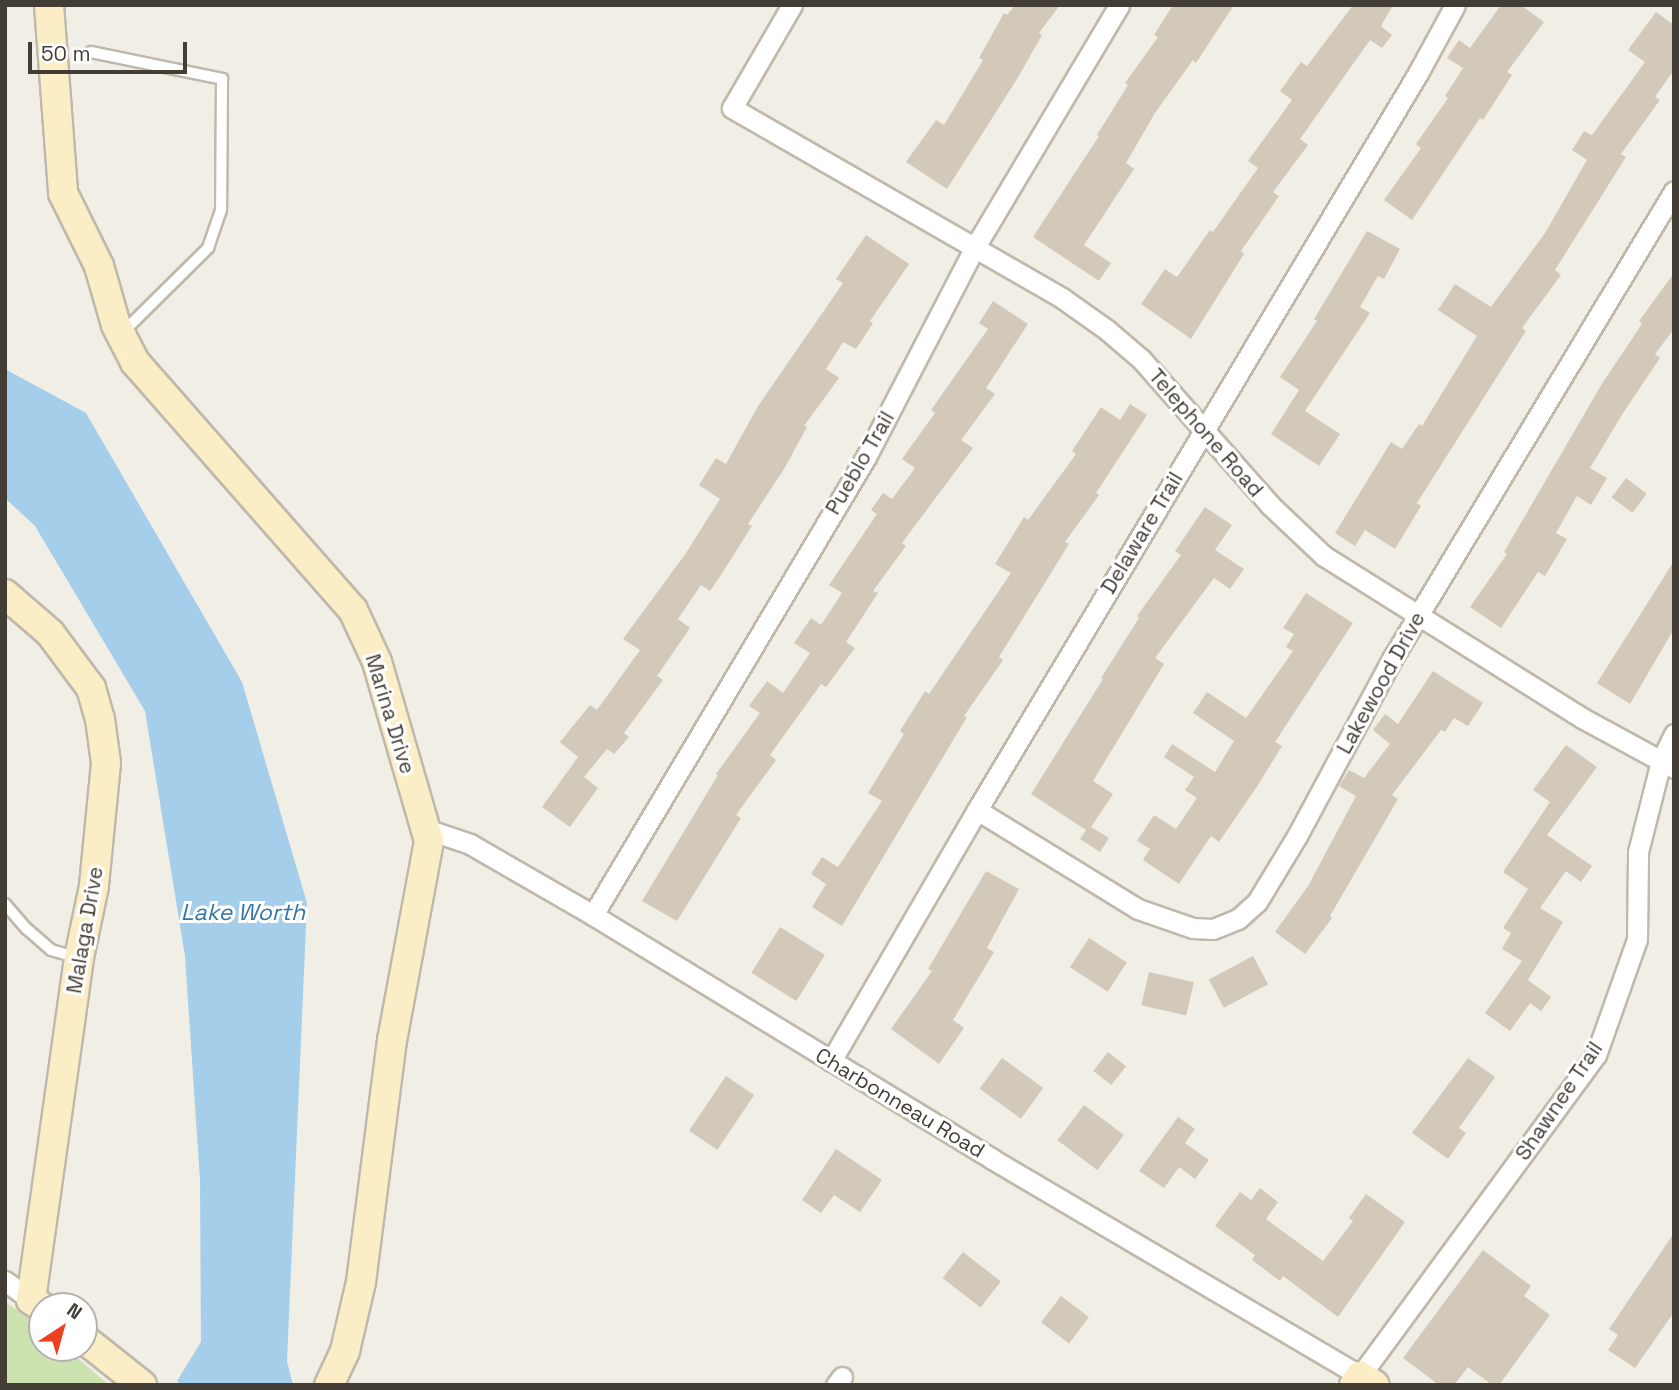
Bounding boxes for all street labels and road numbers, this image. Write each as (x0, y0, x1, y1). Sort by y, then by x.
street label: Telephone Road (1143, 364, 1269, 502)
street label: Pueblo Trail (820, 407, 900, 519)
street label: Delaware Trail (1096, 467, 1188, 599)
street label: Lakewood Drive (1332, 608, 1430, 758)
street label: Marina Drive (360, 651, 420, 777)
street label: Malaga Drive (61, 865, 109, 995)
street label: Shawnee Trail (1510, 1037, 1608, 1165)
street label: Charbonneau Road (811, 1043, 989, 1163)

